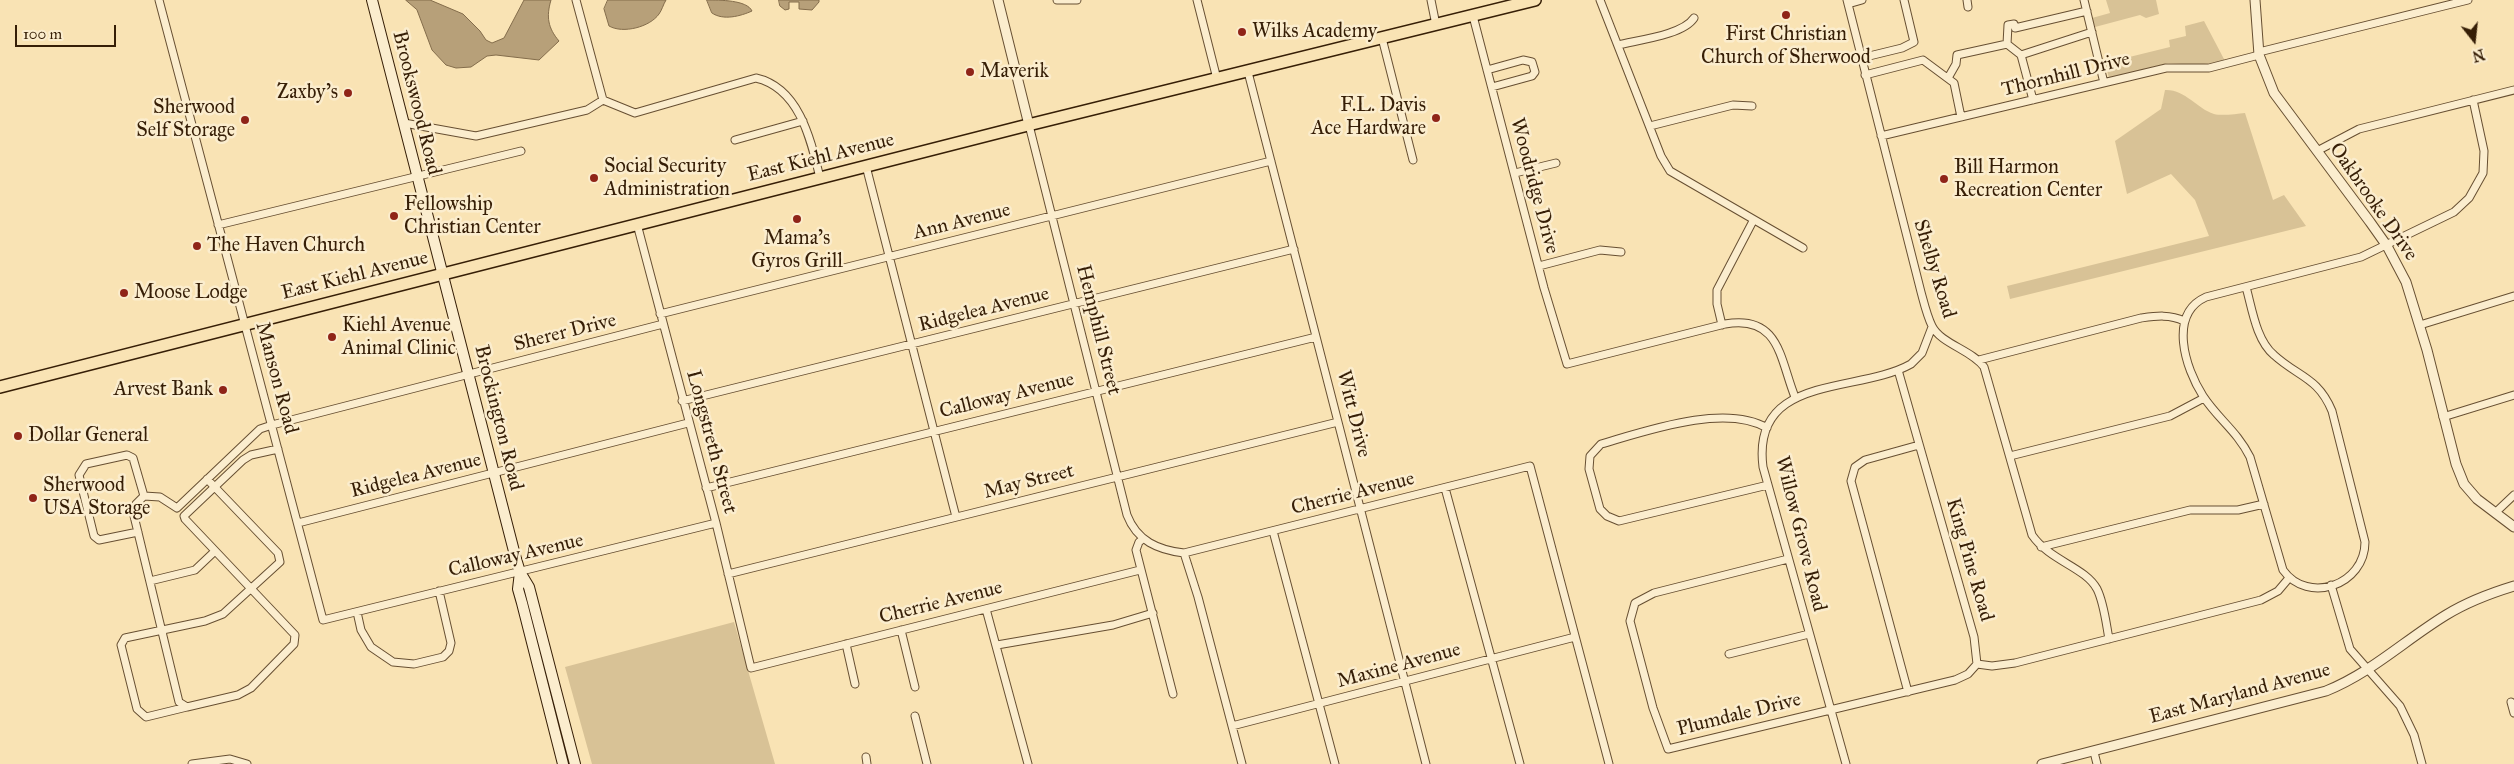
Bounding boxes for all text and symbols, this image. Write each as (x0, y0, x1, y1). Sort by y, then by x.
marker: First Christian Church of Sherwood (1780, 9, 1792, 21)
scale bar (18, 15, 119, 47)
north arrow (2449, 15, 2499, 65)
place label: Wilks Academy (1252, 20, 1377, 44)
place label: First Christian Church of Sherwood (1701, 23, 1871, 70)
text: 100 m (23, 25, 62, 43)
marker: Wilks Academy (1236, 26, 1248, 38)
street label: Brookswood Road (386, 28, 446, 178)
text: N (2470, 45, 2486, 65)
street label: Thornhill Drive (1999, 47, 2133, 103)
place label: Maverik (980, 60, 1049, 84)
marker: Maverik (964, 66, 976, 78)
place label: Zaxby's (277, 81, 338, 105)
marker: Zaxby's (342, 87, 354, 99)
place label: F.L. Davis Ace Hardware (1311, 94, 1426, 141)
place label: Sherwood Self Storage (136, 96, 235, 143)
marker: F.L. Davis Ace Hardware (1430, 112, 1442, 124)
marker: Sherwood Self Storage (239, 114, 251, 126)
street label: Woodridge Drive (1504, 115, 1564, 257)
street label: East Kiehl Avenue (745, 128, 897, 188)
street label: Oakbrooke Drive (2323, 138, 2423, 266)
place label: Social Security Administration (604, 155, 730, 202)
place label: Bill Harmon Recreation Center (1954, 156, 2102, 203)
marker: Social Security Administration (588, 172, 600, 184)
marker: Bill Harmon Recreation Center (1938, 173, 1950, 185)
place label: Fellowship Christian Center (404, 193, 541, 240)
street label: Ann Avenue (911, 198, 1013, 246)
marker: Fellowship Christian Center (388, 210, 400, 222)
marker: Mama's Gyros Grill (791, 213, 803, 225)
street label: Shelby Road (1908, 217, 1960, 321)
place label: Mama's Gyros Grill (751, 227, 843, 274)
place label: The Haven Church (207, 234, 365, 258)
marker: The Haven Church (191, 240, 203, 252)
street label: East Kiehl Avenue (279, 246, 431, 306)
street label: Hemphill Street (1070, 262, 1126, 398)
place label: Moose Lodge (134, 281, 247, 305)
street label: Ridgelea Avenue (916, 282, 1052, 338)
marker: Moose Lodge (118, 287, 130, 299)
street label: Sherer Drive (511, 309, 619, 357)
place label: Kiehl Avenue Animal Clinic (342, 314, 456, 361)
street label: Manson Road (250, 319, 302, 437)
marker: Kiehl Avenue Animal Clinic (326, 331, 338, 343)
street label: Brockington Road (468, 343, 528, 493)
street label: Longstreth Street (680, 368, 742, 516)
street label: Calloway Avenue (937, 368, 1077, 424)
street label: Witt Drive (1331, 368, 1375, 460)
place label: Arvest Bank (114, 378, 213, 402)
marker: Arvest Bank (217, 384, 229, 396)
place label: Dollar General (28, 424, 148, 448)
marker: Dollar General (12, 430, 24, 442)
street label: Ridgelea Avenue (348, 448, 484, 504)
street label: Willow Grove Road (1769, 454, 1831, 614)
street label: May Street (981, 459, 1077, 505)
street label: Cherrie Avenue (1289, 467, 1417, 521)
place label: Sherwood USA Storage (43, 474, 150, 521)
marker: Sherwood USA Storage (27, 492, 39, 504)
street label: King Pine Road (1940, 496, 1998, 624)
street label: Calloway Avenue (446, 529, 586, 583)
street label: Cherrie Avenue (877, 576, 1005, 630)
street label: Maxine Avenue (1335, 638, 1463, 694)
street label: East Maryland Avenue (2147, 658, 2333, 730)
street label: Plumdale Drive (1675, 688, 1803, 742)

